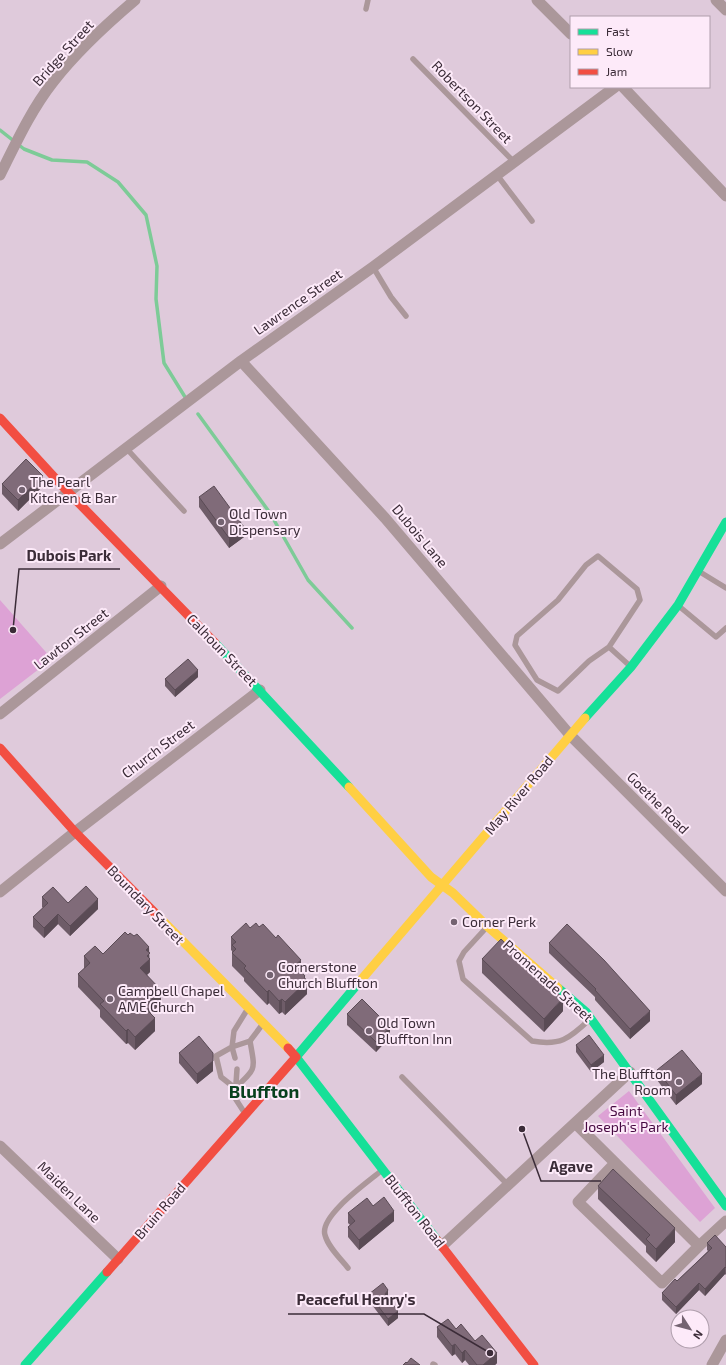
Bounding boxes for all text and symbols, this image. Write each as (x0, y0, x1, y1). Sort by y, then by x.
street label: Bridge Street (29, 16, 97, 89)
legend (570, 16, 710, 88)
text: Fast (606, 24, 630, 38)
text: Slow (606, 44, 633, 58)
street label: Robertson Street (429, 57, 516, 146)
text: Jam (606, 64, 627, 78)
street label: Lawrence Street (250, 265, 345, 338)
place label: The Pearl Kitchen & Bar (30, 473, 117, 506)
marker: The Pearl Kitchen & Bar (17, 485, 27, 495)
street label: Dubois Lane (389, 501, 452, 571)
place label: Old Town Dispensary (229, 505, 301, 538)
marker: Old Town Dispensary (216, 517, 226, 527)
callout: Dubois Park (19, 542, 120, 569)
text: Dubois Park (27, 546, 112, 564)
street label: Lawton Street (30, 604, 111, 673)
street label: Calhoun Street (184, 610, 261, 689)
street label: Church Street (118, 716, 197, 781)
street label: May River Road (481, 752, 557, 838)
street label: Goethe Road (624, 768, 693, 837)
street label: Boundary Street (104, 862, 188, 948)
place label: Corner Perk (462, 913, 536, 930)
marker: Corner Perk (449, 917, 459, 927)
street label: Promenade Street (500, 936, 597, 1025)
place label: Cornerstone Church Bluffton (278, 958, 378, 991)
marker: Cornerstone Church Bluffton (265, 970, 275, 980)
place label: Campbell Chapel AME Church (118, 982, 225, 1015)
marker: Campbell Chapel AME Church (105, 994, 115, 1004)
place label: Old Town Bluffton Inn (377, 1014, 452, 1047)
marker: Old Town Bluffton Inn (364, 1026, 374, 1036)
place label: The Bluffton Room (592, 1065, 671, 1098)
marker: The Bluffton Room (674, 1077, 684, 1087)
district label: Bluffton (229, 1080, 299, 1102)
park label: Saint Joseph's Park (583, 1102, 669, 1135)
callout: Agave (541, 1154, 601, 1181)
street label: Maiden Lane (34, 1157, 104, 1226)
text: Agave (549, 1157, 593, 1175)
street label: Bluffton Road (382, 1171, 449, 1250)
street label: Bruin Road (130, 1179, 189, 1242)
callout: Peaceful Henry's (288, 1287, 424, 1314)
text: Peaceful Henry's (297, 1290, 415, 1309)
north arrow (670, 1309, 710, 1349)
text: N (691, 1328, 706, 1342)

